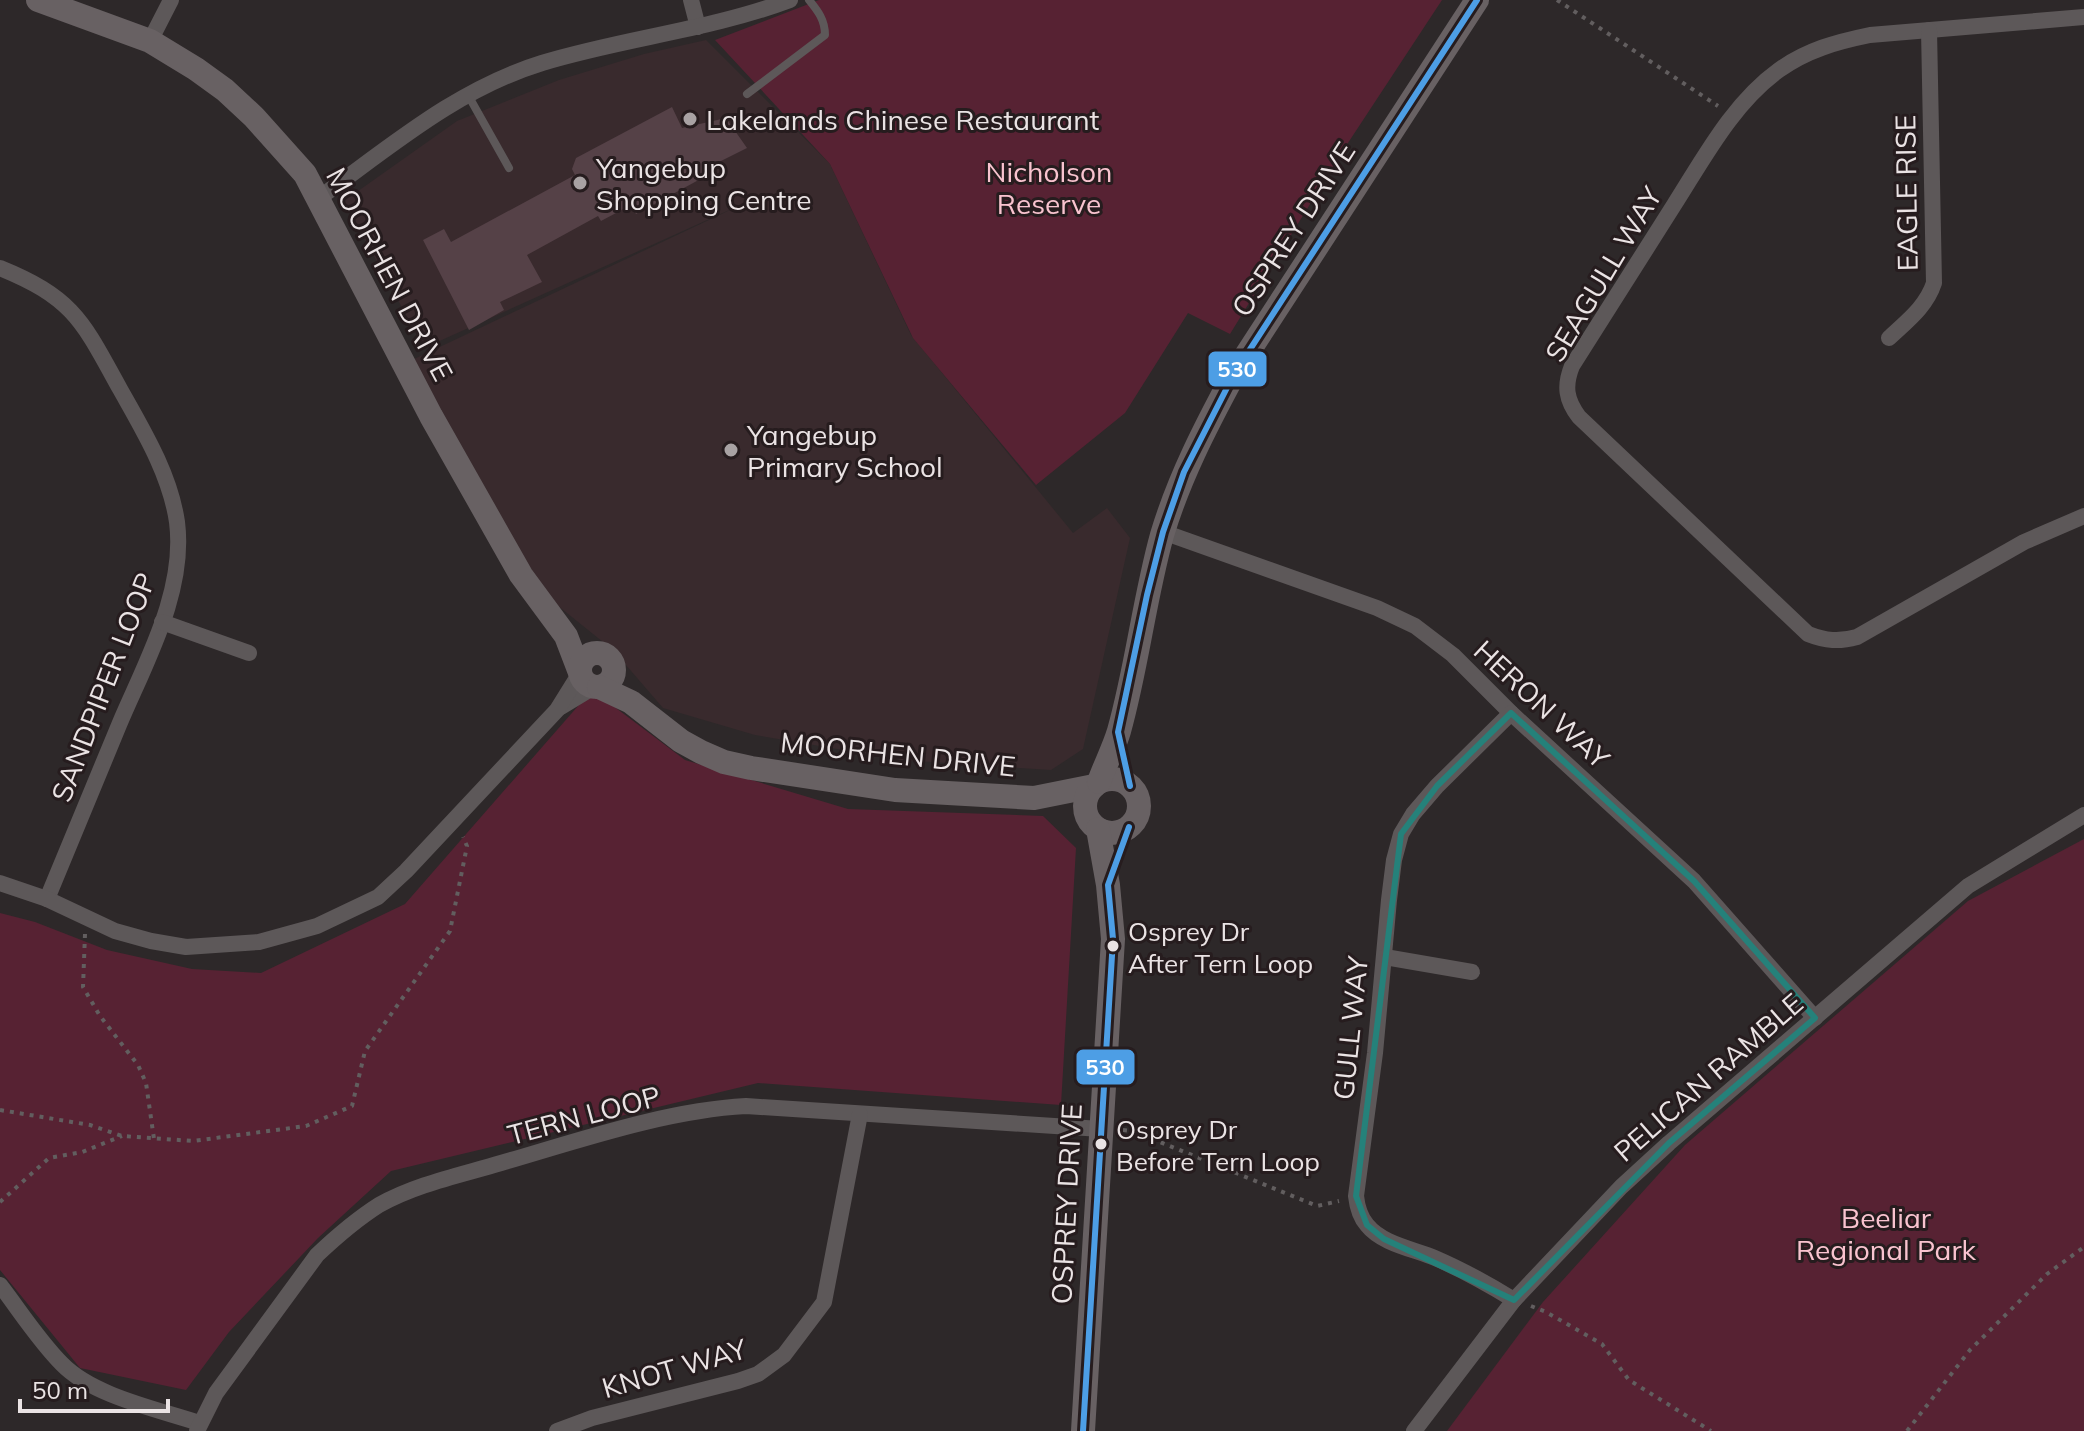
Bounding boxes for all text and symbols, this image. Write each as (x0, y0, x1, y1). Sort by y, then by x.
place label: Lakelands Chinese Restaurant (706, 102, 1100, 137)
marker: Lakelands Chinese Restaurant (681, 110, 699, 128)
street label: EAGLE RISE (1887, 115, 1925, 271)
street label: OSPREY DRIVE (1224, 135, 1362, 323)
place label: Yangebup Shopping Centre (595, 150, 812, 217)
park label: Nicholson Reserve (986, 154, 1112, 221)
street label: MOORHEN DRIVE (319, 161, 461, 387)
marker: Yangebup Shopping Centre (571, 174, 589, 192)
street label: SEAGULL WAY (1537, 179, 1669, 368)
line badge: 530 (1207, 350, 1268, 388)
text: 530 (1217, 355, 1257, 383)
place label: Yangebup Primary School (746, 417, 943, 484)
marker: Yangebup Primary School (722, 441, 740, 459)
street label: SANDPIPER LOOP (43, 568, 163, 806)
street label: HERON WAY (1467, 632, 1618, 776)
street label: MOORHEN DRIVE (779, 724, 1017, 784)
place label: Osprey Dr After Tern Loop (1128, 915, 1313, 980)
marker: Osprey Dr After Tern Loop (1105, 938, 1121, 954)
street label: GULL WAY (1325, 954, 1375, 1101)
street label: PELICAN RAMBLE (1606, 985, 1810, 1169)
line badge: 530 (1075, 1048, 1136, 1086)
text: 530 (1085, 1053, 1125, 1081)
street label: TERN LOOP (504, 1078, 664, 1152)
street label: OSPREY DRIVE (1043, 1103, 1089, 1305)
place label: Osprey Dr Before Tern Loop (1116, 1113, 1320, 1178)
marker: Osprey Dr Before Tern Loop (1093, 1136, 1109, 1152)
park label: Beeliar Regional Park (1796, 1200, 1977, 1267)
street label: KNOT WAY (598, 1330, 751, 1405)
scale bar (20, 1363, 168, 1413)
text: 50 m (32, 1375, 88, 1405)

